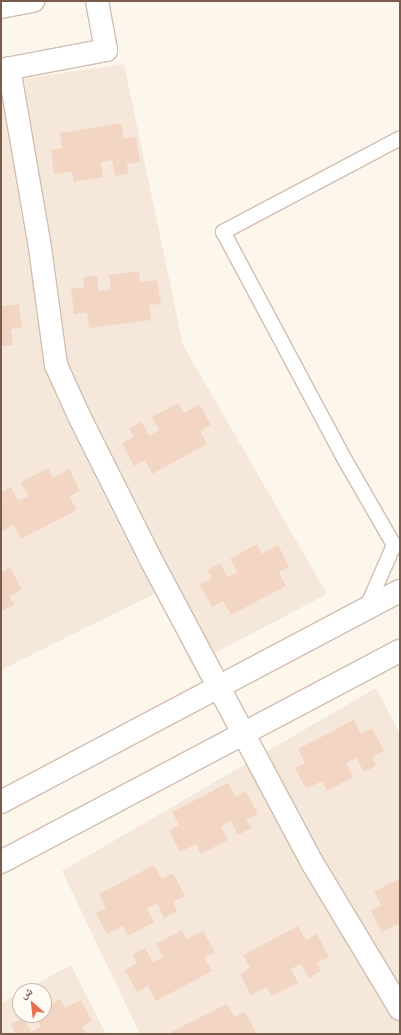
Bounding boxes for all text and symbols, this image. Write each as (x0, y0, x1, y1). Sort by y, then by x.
north arrow (12, 983, 52, 1023)
text: ش (18, 984, 35, 1001)

